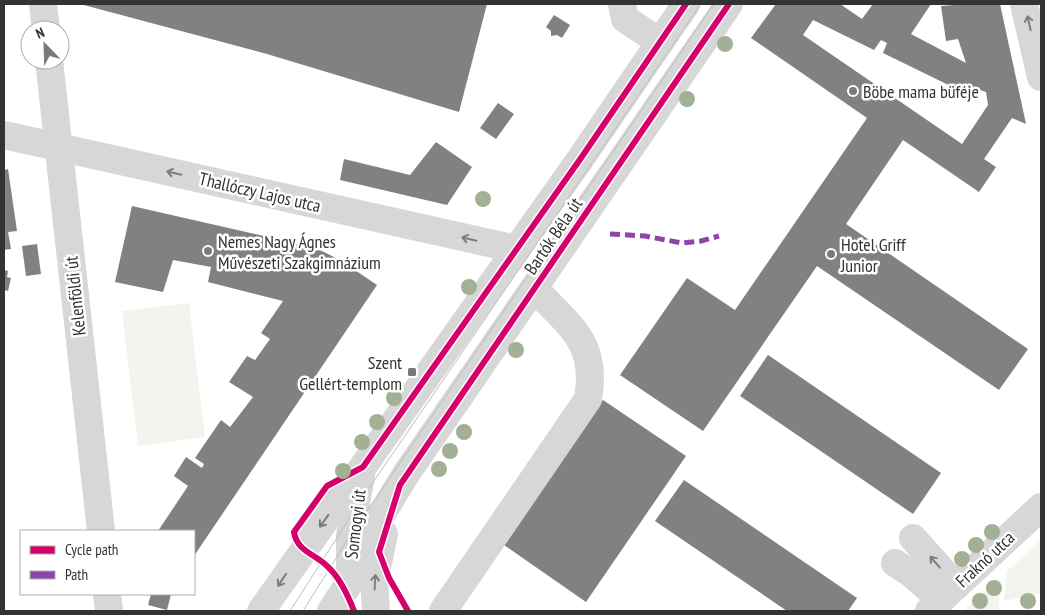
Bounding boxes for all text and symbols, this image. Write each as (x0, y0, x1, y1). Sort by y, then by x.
one-way arrow (1024, 16, 1033, 32)
north arrow (20, 20, 70, 70)
text: N (33, 23, 47, 43)
place label: Böbe mama büféje (863, 80, 979, 103)
marker: Böbe mama büféje (847, 85, 859, 97)
street label: Thallóczy Lajos utca (197, 167, 323, 217)
one-way arrow (166, 168, 182, 177)
street label: Bartók Béla út (519, 193, 587, 279)
place label: Nemes Nagy Ágnes Művészeti Szakgimnázium (218, 230, 381, 274)
place label: Hotel Griff Junior (840, 233, 907, 277)
one-way arrow (461, 234, 477, 243)
marker: Nemes Nagy Ágnes Művészeti Szakgimnázium (202, 245, 214, 257)
marker: Hotel Griff Junior (825, 248, 837, 260)
street label: Kelenföldi út (59, 255, 91, 337)
place label: Szent Gellért-templom (299, 351, 402, 395)
marker: Szent Gellért-templom (406, 366, 418, 378)
street label: Somogyi út (339, 488, 371, 560)
one-way arrow (319, 514, 329, 528)
street label: Fraknó utca (951, 526, 1019, 592)
legend (20, 530, 195, 595)
text: Cycle path (65, 540, 118, 559)
one-way arrow (929, 555, 940, 568)
text: Path (65, 565, 88, 584)
one-way arrow (277, 573, 287, 587)
one-way arrow (370, 574, 379, 590)

